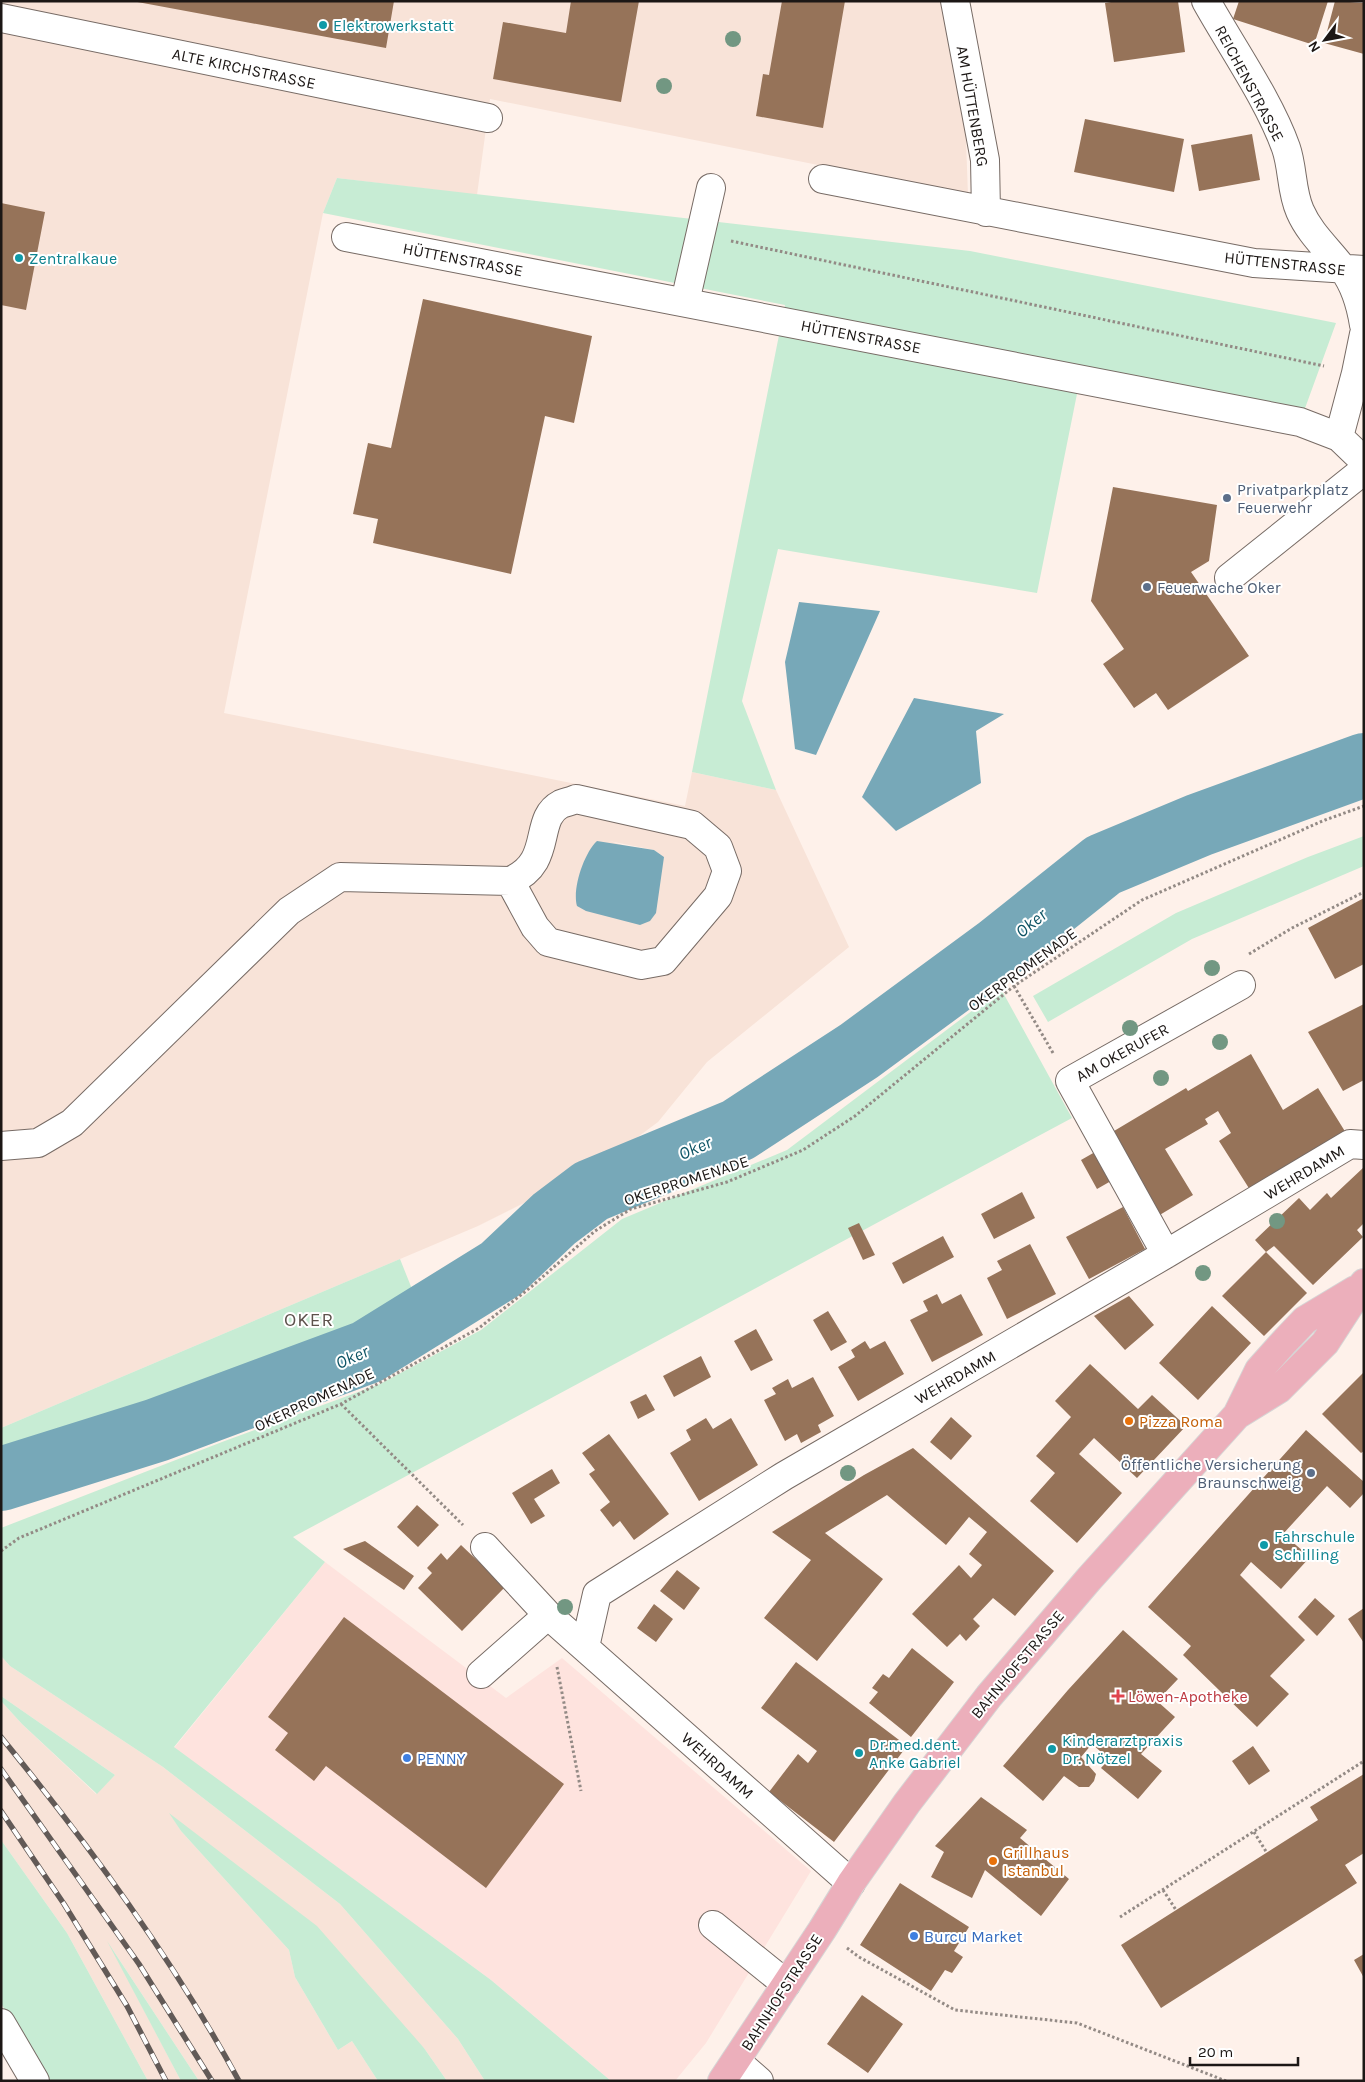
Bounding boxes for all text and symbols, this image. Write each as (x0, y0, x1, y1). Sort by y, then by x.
north arrow (1300, 15, 1350, 65)
place label: Elektrowerkstatt (333, 16, 454, 35)
marker: Elektrowerkstatt (317, 19, 329, 31)
street label: REICHENSTRASSE (1211, 22, 1288, 145)
text: N (1305, 38, 1324, 55)
street label: ALTE KIRCHSTRASSE (170, 44, 317, 93)
street label: AM HÜTTENBERG (952, 44, 993, 168)
street label: HÜTTENSTRASSE (401, 239, 525, 280)
street label: HÜTTENSTRASSE (1223, 248, 1347, 279)
place label: Zentralkaue (29, 249, 117, 268)
marker: Zentralkaue (13, 252, 25, 264)
street label: HÜTTENSTRASSE (799, 316, 923, 357)
place label: Privatparkplatz Feuerwehr (1237, 480, 1348, 517)
marker: Privatparkplatz Feuerwehr (1221, 492, 1233, 504)
place label: Feuerwache Oker (1157, 578, 1281, 597)
marker: Feuerwache Oker (1141, 581, 1153, 593)
water label: Oker (1011, 903, 1052, 942)
street label: OKERPROMENADE (964, 923, 1080, 1015)
street label: AM OKERUFER (1073, 1019, 1172, 1086)
water label: Oker (675, 1131, 716, 1165)
street label: WEHRDAMM (1261, 1141, 1348, 1204)
street label: OKERPROMENADE (621, 1151, 751, 1210)
district label: OKER (284, 1309, 334, 1331)
water label: Oker (332, 1340, 373, 1374)
street label: WEHRDAMM (911, 1347, 999, 1408)
street label: OKERPROMENADE (251, 1363, 377, 1436)
place label: Pizza Roma (1139, 1412, 1223, 1431)
marker: Pizza Roma (1123, 1415, 1135, 1427)
place label: Öffentliche Versicherung Braunschweig (1121, 1455, 1301, 1492)
marker: Öffentliche Versicherung Braunschweig (1305, 1467, 1317, 1479)
place label: Fahrschule Schilling (1274, 1527, 1355, 1564)
marker: Fahrschule Schilling (1258, 1539, 1270, 1551)
street label: BAHNHOFSTRASSE (967, 1606, 1068, 1722)
place label: Löwen-Apotheke (1128, 1687, 1248, 1706)
marker: Löwen-Apotheke (1112, 1690, 1124, 1702)
street label: WEHRDAMM (678, 1728, 758, 1803)
place label: Kinderarztpraxis Dr. Nötzel (1062, 1731, 1183, 1768)
place label: Dr.med.dent. Anke Gabriel (869, 1735, 961, 1772)
marker: Kinderarztpraxis Dr. Nötzel (1046, 1743, 1058, 1755)
marker: Dr.med.dent. Anke Gabriel (853, 1747, 865, 1759)
place label: PENNY (417, 1749, 466, 1768)
marker: PENNY (401, 1752, 413, 1764)
place label: Grillhaus Istanbul (1003, 1843, 1069, 1880)
marker: Grillhaus Istanbul (987, 1855, 999, 1867)
place label: Burcu Market (924, 1927, 1023, 1946)
street label: BAHNHOFSTRASSE (737, 1930, 826, 2054)
marker: Burcu Market (908, 1930, 920, 1942)
scale bar (1190, 2034, 1298, 2066)
text: 20 m (1198, 2043, 1233, 2061)

